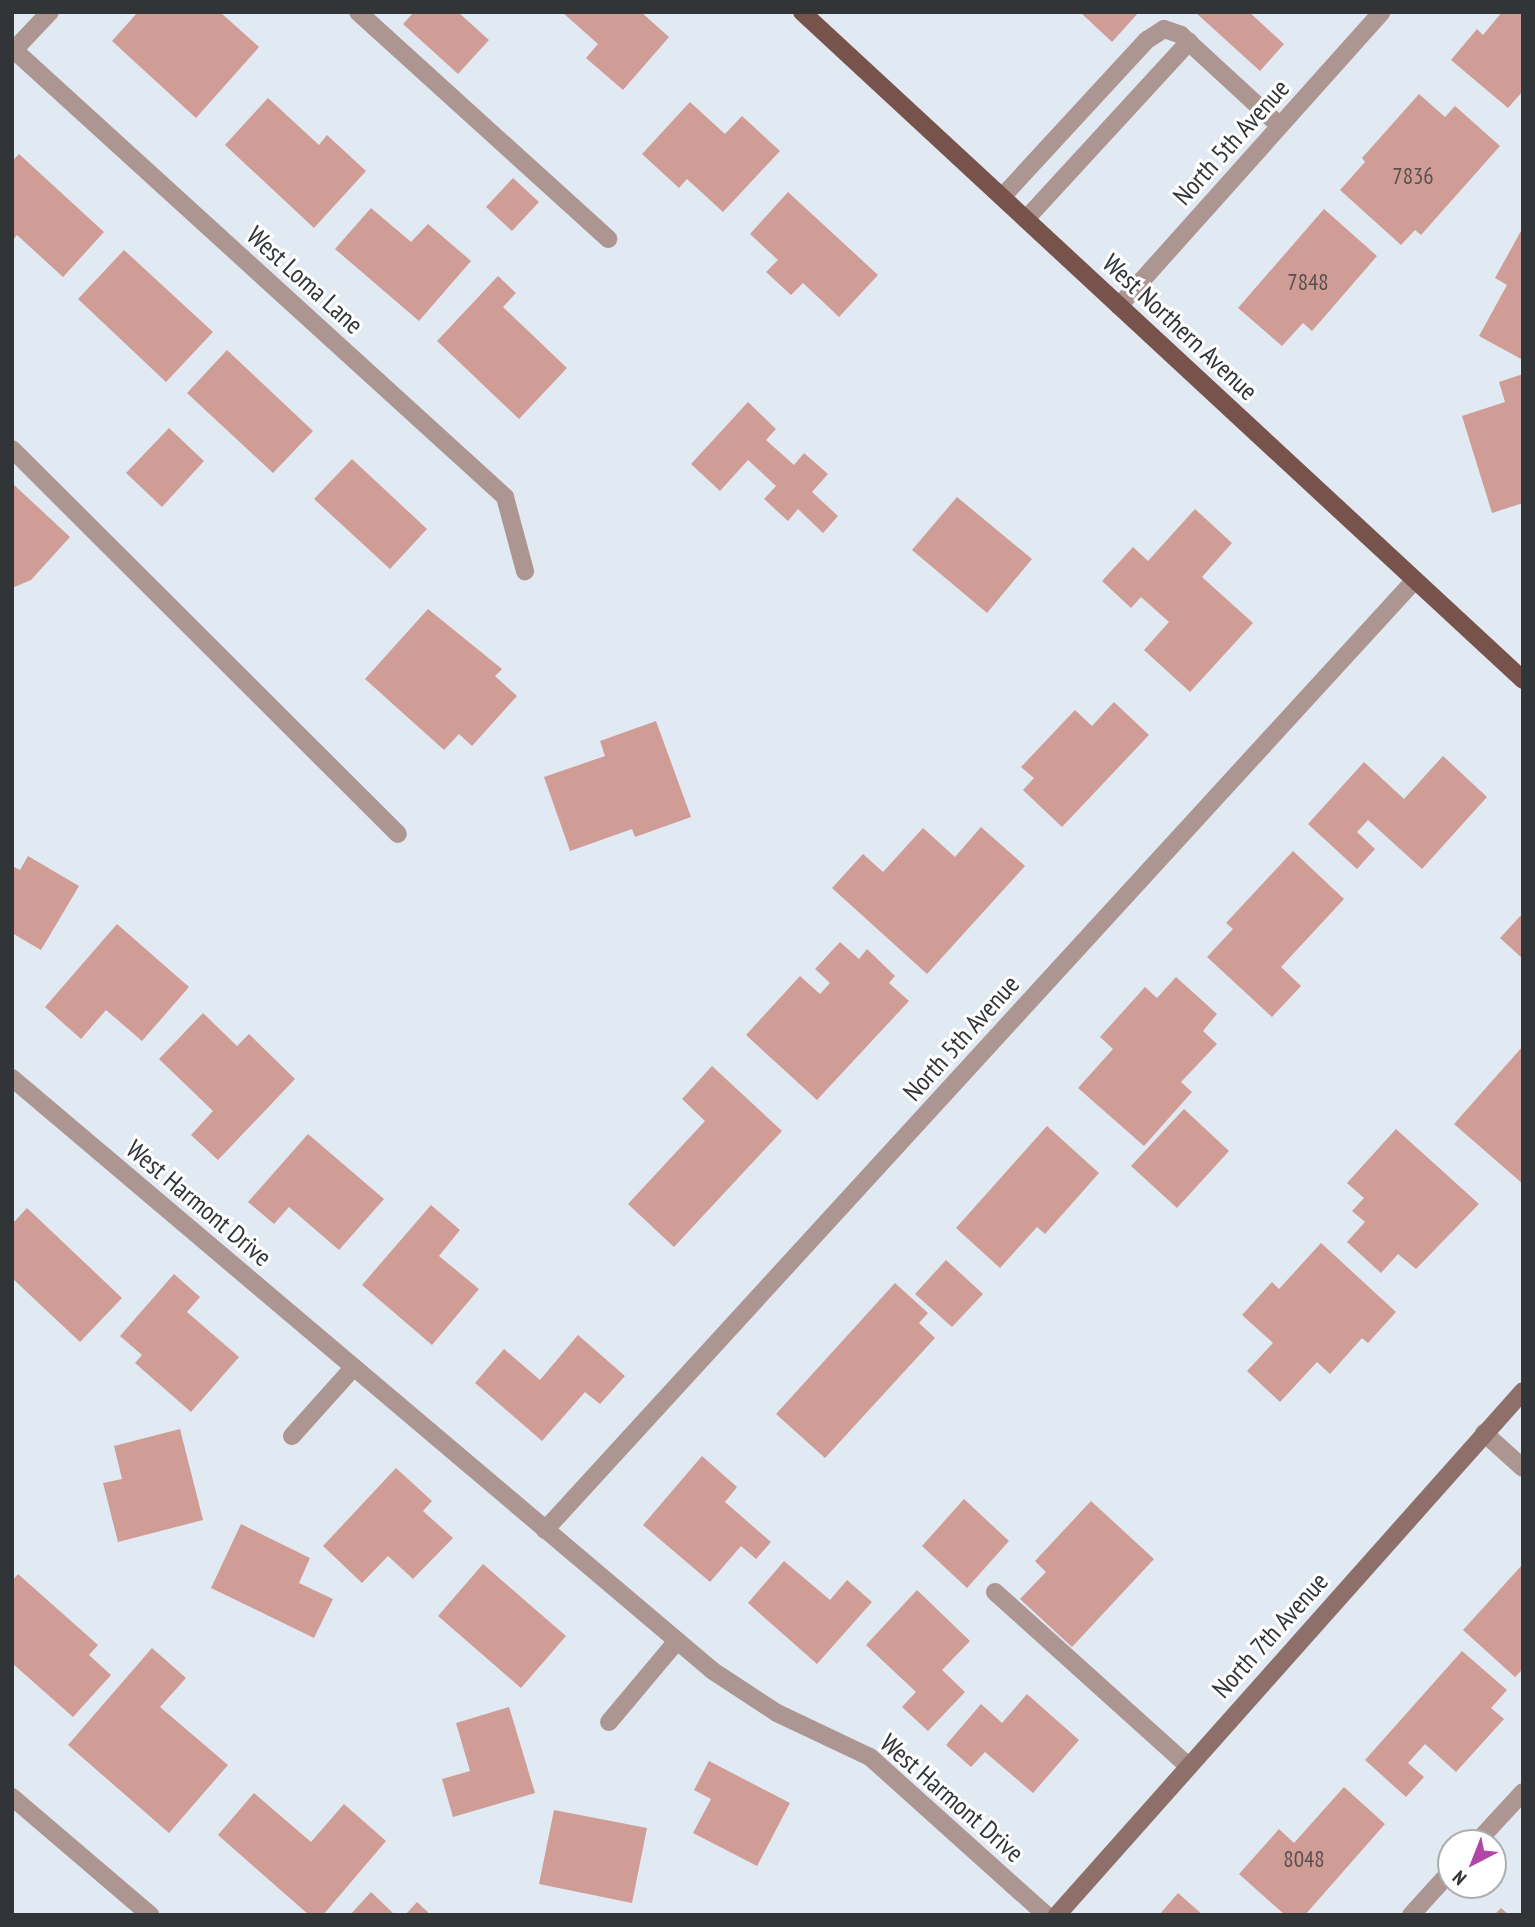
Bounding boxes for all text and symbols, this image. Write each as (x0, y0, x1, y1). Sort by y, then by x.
street label: North 5th Avenue (1166, 73, 1296, 211)
house number: 7836 (1392, 162, 1434, 190)
street label: West Loma Lane (241, 220, 369, 340)
street label: West Northern Avenue (1096, 247, 1264, 407)
house number: 7848 (1287, 268, 1329, 296)
street label: North 5th Avenue (896, 969, 1026, 1107)
street label: West Harmont Drive (120, 1133, 278, 1273)
street label: North 7th Avenue (1205, 1566, 1335, 1704)
street label: West Harmont Drive (874, 1727, 1030, 1869)
north arrow (1437, 1829, 1507, 1899)
house number: 8048 (1283, 1845, 1325, 1873)
text: N (1447, 1866, 1471, 1890)

